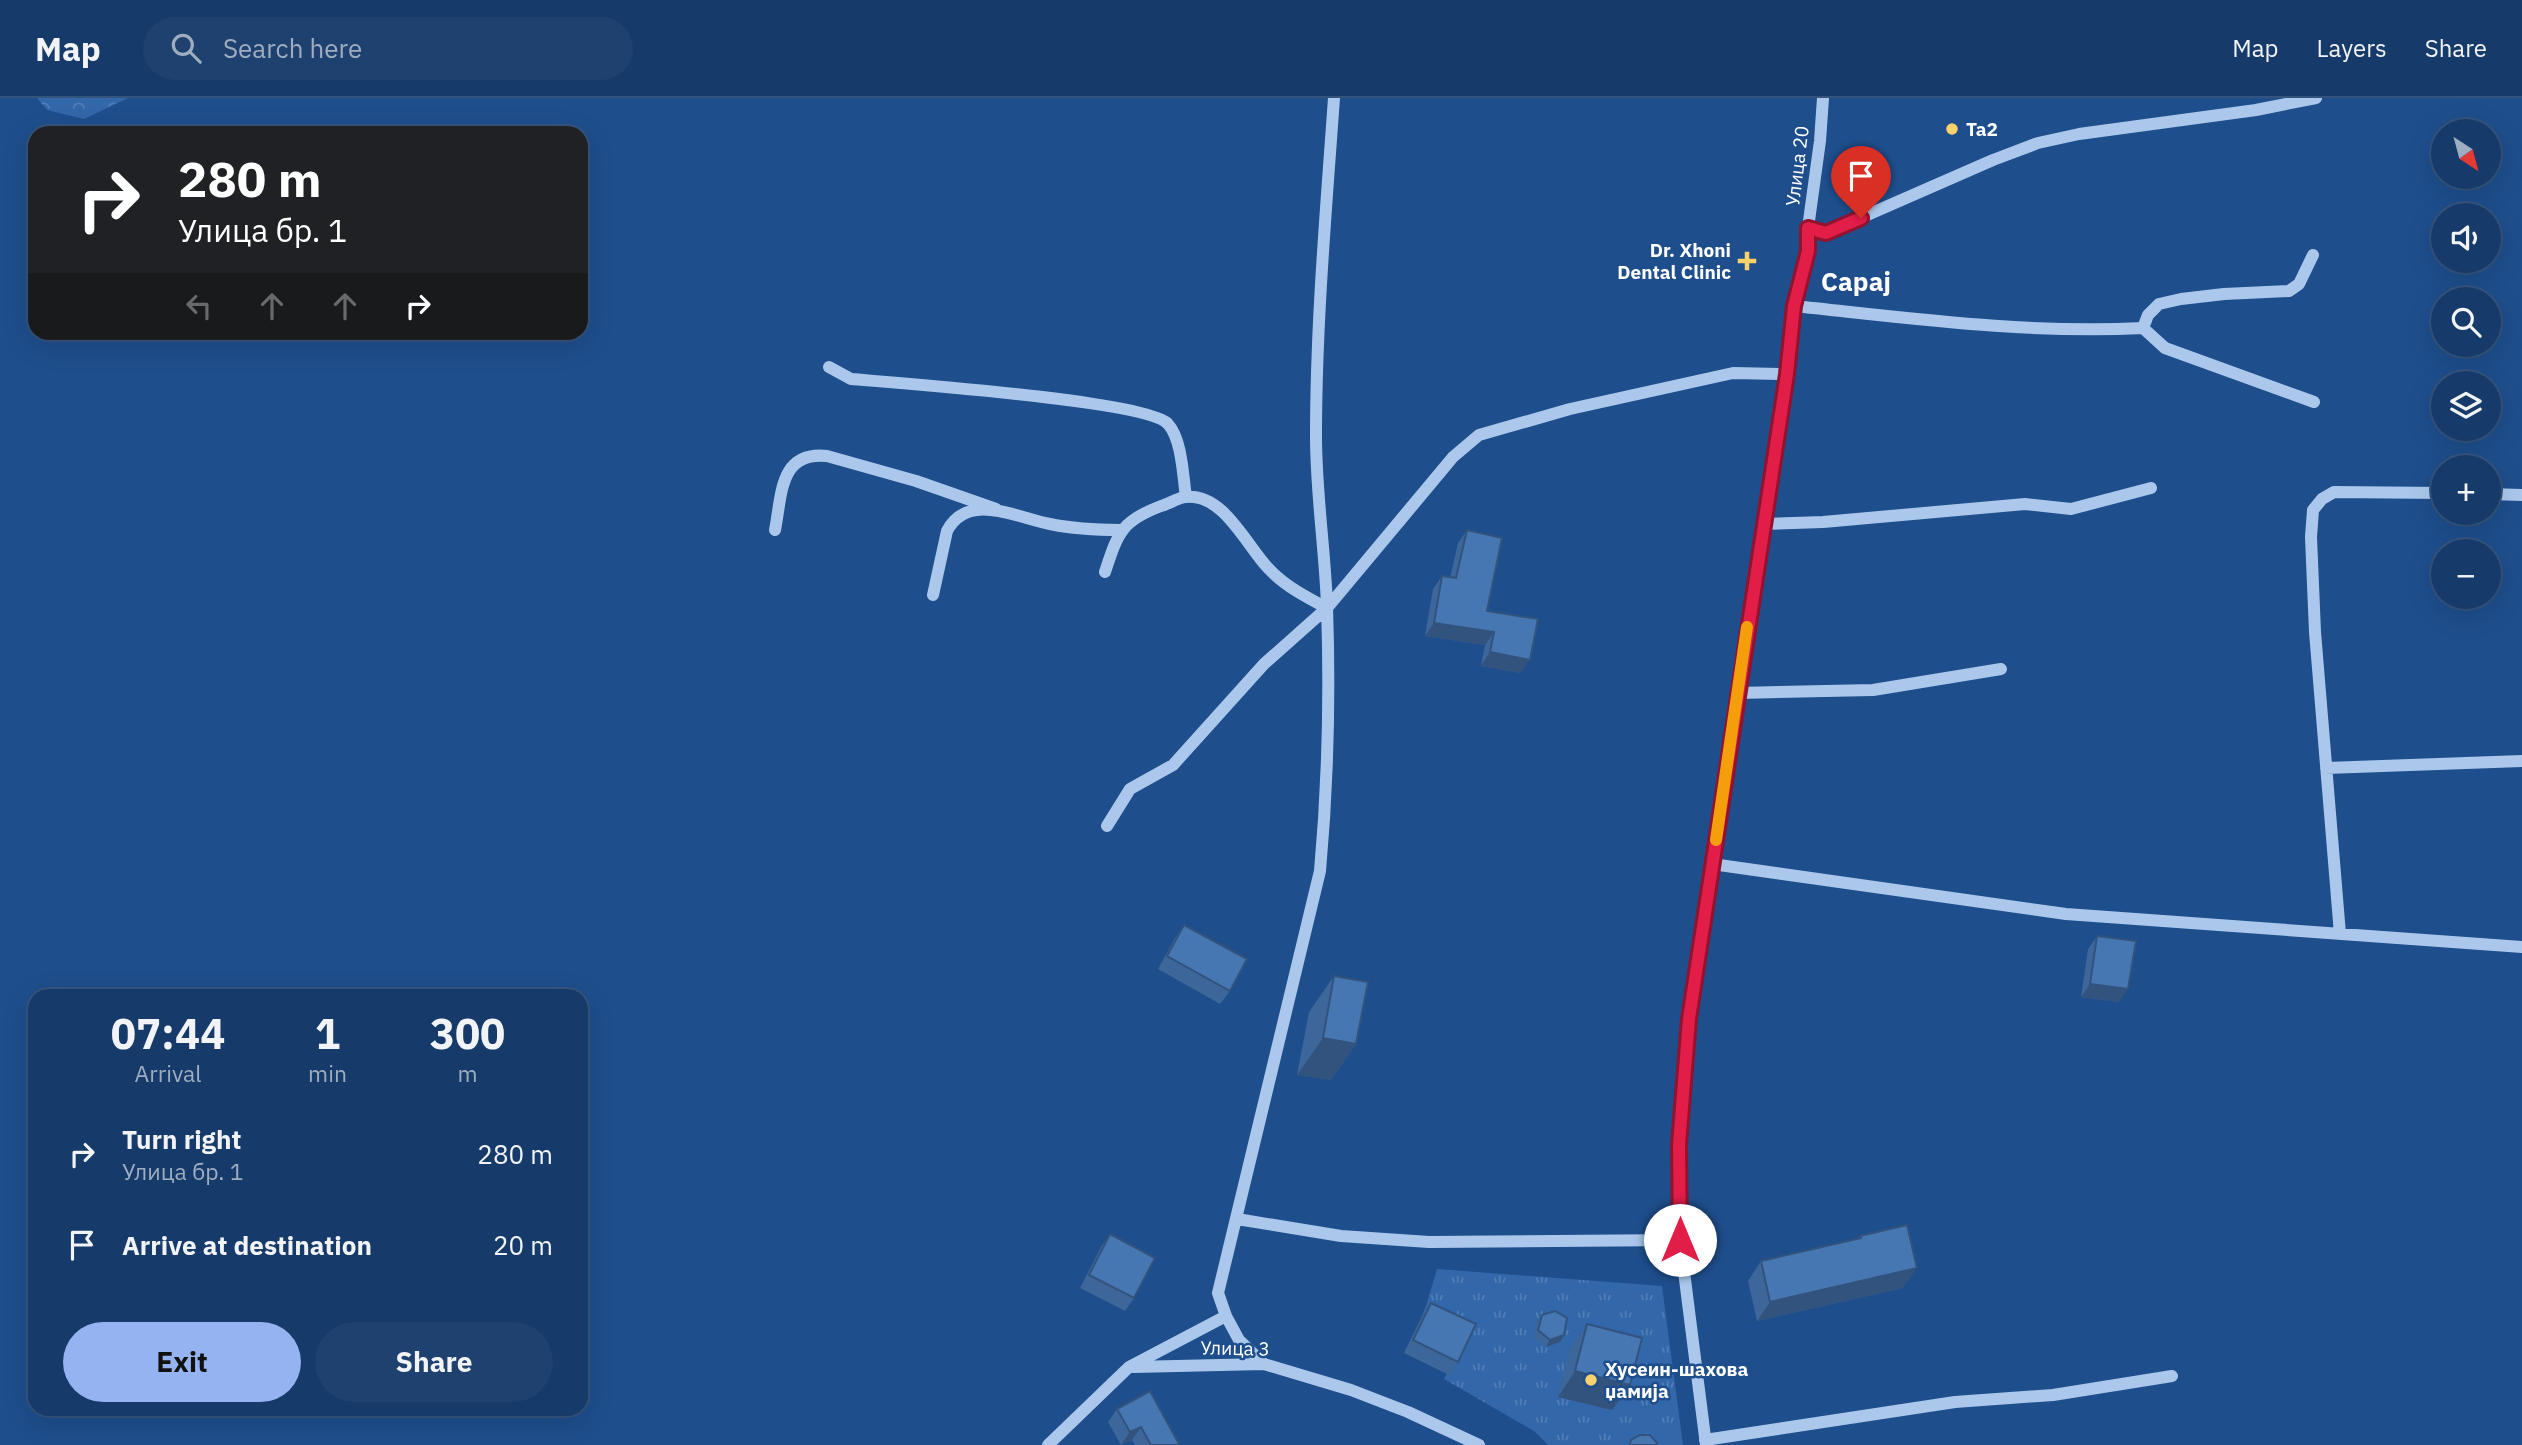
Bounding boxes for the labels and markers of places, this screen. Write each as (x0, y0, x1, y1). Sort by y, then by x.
place label: Ta2 (1966, 117, 1998, 141)
marker: Ta2 (1944, 121, 1960, 137)
pin (1831, 146, 1891, 218)
place label: Dr. Xhoni Dental Clinic (1617, 238, 1731, 284)
marker: Dr. Xhoni Dental Clinic (1737, 251, 1757, 271)
place label: Хусеин-шахова џамија (1605, 1357, 1748, 1403)
marker: Хусеин-шахова џамија (1583, 1372, 1599, 1388)

